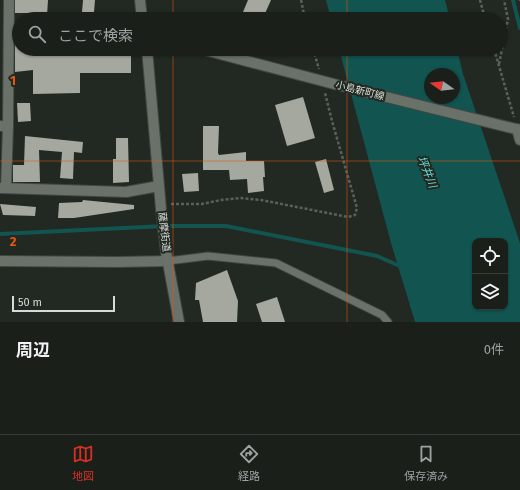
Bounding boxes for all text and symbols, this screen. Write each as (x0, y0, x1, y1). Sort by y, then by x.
search box (12, 12, 508, 56)
icon: search (26, 23, 48, 45)
text: ここで検索 (58, 27, 133, 45)
north arrow (424, 68, 460, 104)
text: 1 (10, 73, 16, 88)
street label: 小島新町線 (334, 79, 386, 103)
water label: 坪井川 (415, 154, 440, 191)
street label: 薩摩街道 (156, 211, 172, 253)
text: 2 (10, 234, 17, 249)
map controls (472, 238, 508, 310)
button: locate (472, 238, 508, 274)
button: layers (472, 274, 508, 310)
scale bar (12, 294, 115, 313)
text: 50 m (18, 296, 42, 309)
text: 周辺 (16, 340, 50, 361)
text: 0件 (484, 342, 504, 357)
tab: 地図 (72, 443, 94, 483)
tab: 経路 (238, 443, 260, 483)
tab: 保存済み (404, 443, 448, 483)

